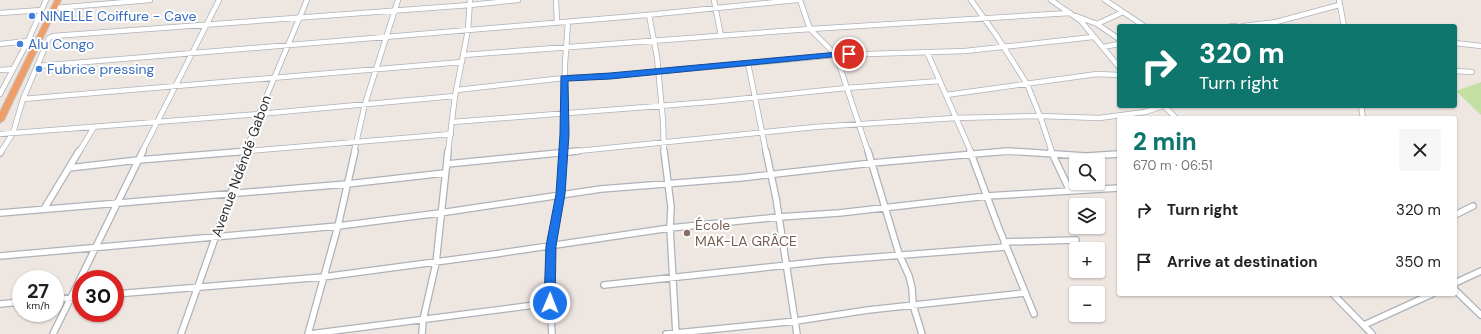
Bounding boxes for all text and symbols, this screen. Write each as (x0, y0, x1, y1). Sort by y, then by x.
place label: NINELLE Coiffure - Cave (40, 7, 196, 25)
marker: NINELLE Coiffure - Cave (27, 11, 37, 21)
place label: Alu Congo (28, 35, 94, 53)
text: 320 m (1199, 35, 1285, 72)
pin (832, 37, 866, 71)
marker: Alu Congo (15, 39, 25, 49)
icon: right (1133, 40, 1185, 92)
icon: arrive (838, 43, 860, 65)
place label: Fubrice pressing (47, 60, 155, 78)
marker: Fubrice pressing (34, 64, 44, 74)
text: Turn right (1199, 71, 1279, 95)
street label: Avenue Ndéndé Gabon (207, 93, 275, 239)
text: 2 min (1133, 126, 1197, 157)
button: close (1399, 129, 1441, 171)
map controls (1069, 154, 1105, 322)
button: search (1069, 154, 1105, 190)
text: 670 m · 06:51 (1133, 157, 1213, 174)
button: layers (1069, 198, 1105, 234)
icon: right (1133, 199, 1155, 221)
text: Turn right (1167, 200, 1238, 220)
text: 320 m (1396, 200, 1441, 220)
place label: École MAK-LA GRÂCE (695, 216, 797, 250)
marker: École MAK-LA GRÂCE (682, 228, 692, 238)
button: + (1069, 242, 1105, 278)
icon: arrive (1133, 251, 1155, 273)
text: Arrive at destination (1167, 252, 1318, 272)
text: 350 m (1395, 252, 1441, 272)
speed limit sign: 30 (72, 270, 124, 322)
text: 27 (27, 278, 49, 304)
position arrow (529, 282, 571, 324)
button: − (1069, 286, 1105, 322)
text: km/h (26, 299, 50, 312)

